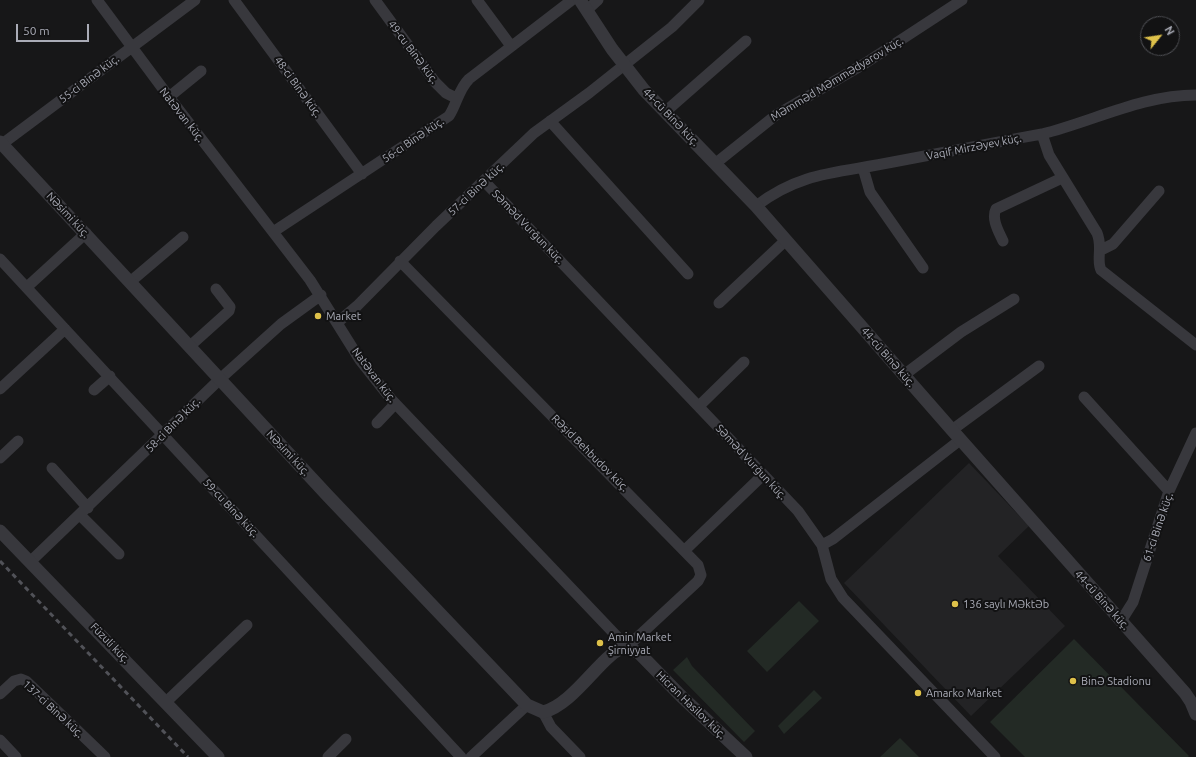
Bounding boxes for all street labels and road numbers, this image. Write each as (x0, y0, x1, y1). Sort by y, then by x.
street label: 49-cu Binə küç. (385, 18, 441, 86)
street label: Məmməd Məmmədyarov küç. (768, 34, 906, 124)
street label: 55-ci Binə küç. (56, 52, 122, 106)
street label: 48-ci Binə küç. (272, 54, 324, 120)
street label: Natəvan küç. (157, 85, 207, 145)
street label: 44-cü Binə küç. (640, 85, 702, 149)
street label: 56-cı Binə küç. (380, 114, 446, 166)
street label: Vaqif Mirzəyev küç. (925, 131, 1023, 163)
street label: 57-ci Binə küç. (445, 160, 507, 218)
street label: Səməd Vurğun küç. (489, 187, 567, 267)
street label: Nəsimi küç. (44, 189, 92, 241)
street label: 44-cü Binə küç. (858, 324, 918, 390)
street label: Natəvan küç. (349, 345, 399, 405)
street label: 58-ci Binə küç. (143, 395, 203, 455)
street label: Rəşid Behbudov küç. (549, 412, 631, 494)
street label: Səməd Vurğun küç. (713, 422, 789, 502)
street label: Nəsimi küç. (264, 427, 312, 479)
street label: 59-cu Binə küç. (200, 476, 262, 540)
street label: 61-ci Binə küç. (1140, 491, 1176, 563)
street label: 44-cü Binə küç. (1072, 568, 1132, 632)
street label: Füzuli küç. (88, 620, 132, 666)
street label: Hicran Hasilov küç. (653, 668, 729, 742)
street label: 137-ci Binə küç. (20, 678, 86, 740)

